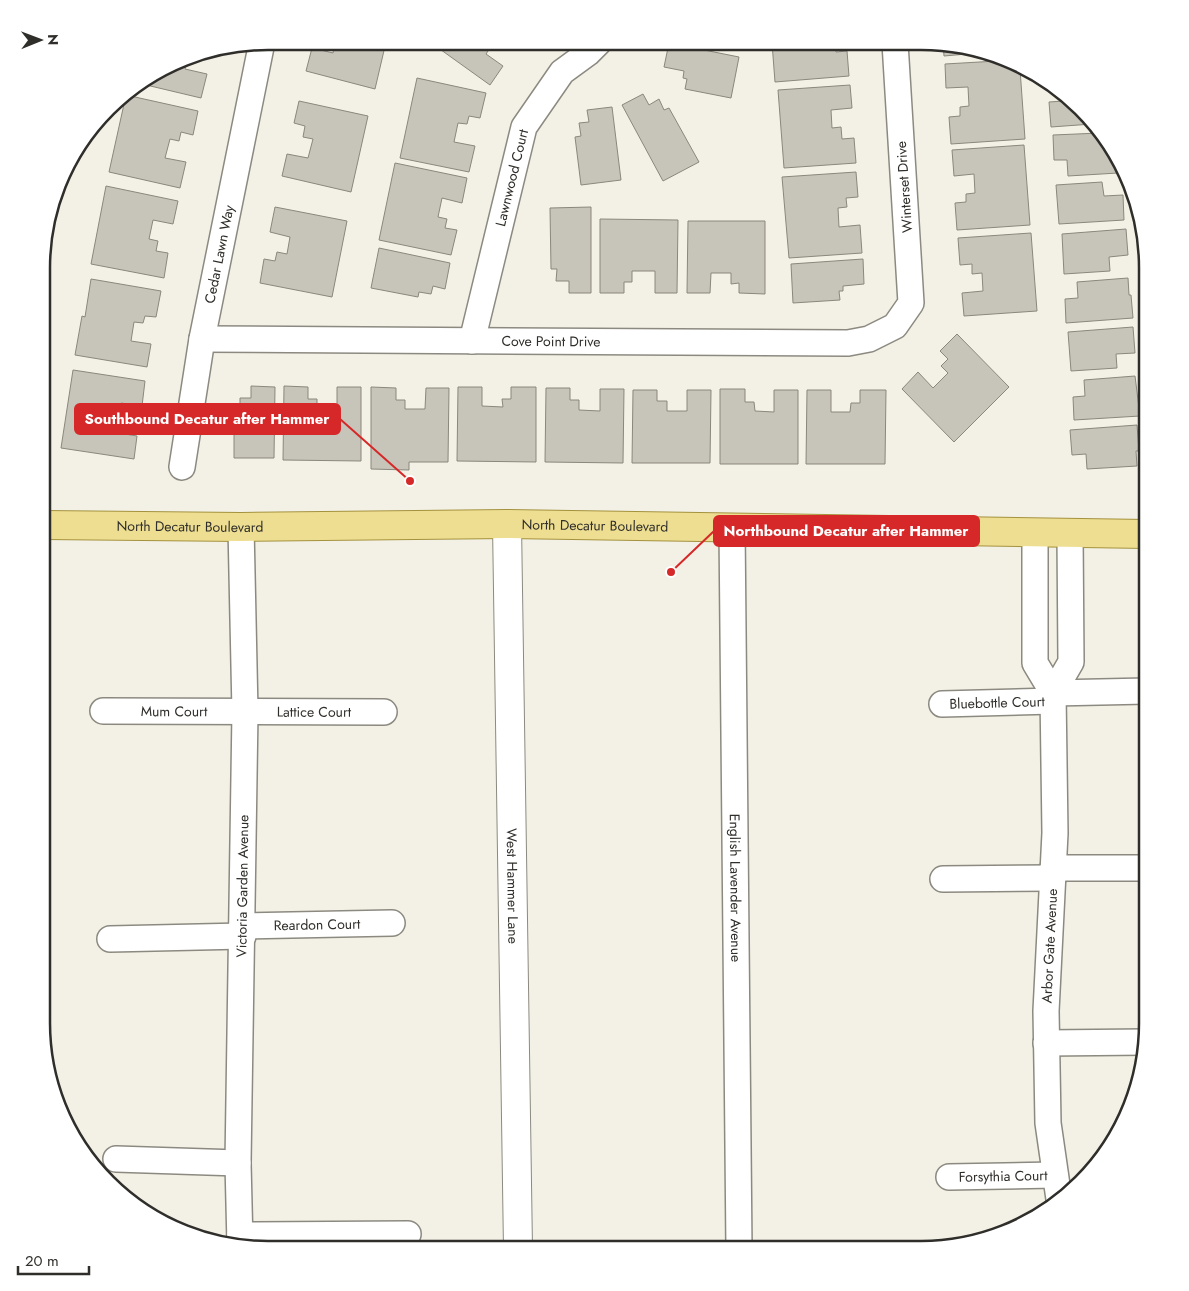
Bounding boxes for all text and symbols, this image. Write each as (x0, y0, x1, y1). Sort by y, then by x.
north arrow (15, 15, 65, 65)
text: N (43, 34, 63, 46)
street label: Lawnwood Court (490, 126, 533, 228)
street label: Winterset Drive (891, 141, 917, 233)
street label: Cedar Lawn Way (199, 202, 239, 305)
street label: Cove Point Drive (501, 331, 601, 351)
callout: Southbound Decatur after Hammer (75, 404, 340, 434)
text: Southbound Decatur after Hammer (85, 408, 330, 430)
street label: North Decatur Boulevard (521, 514, 669, 537)
street label: North Decatur Boulevard (116, 516, 264, 537)
callout: Northbound Decatur after Hammer (714, 516, 979, 546)
text: Northbound Decatur after Hammer (724, 520, 969, 542)
street label: Bluebottle Court (949, 691, 1046, 714)
street label: Mum Court (141, 701, 208, 721)
street label: Lattice Court (277, 702, 352, 722)
street label: Victoria Garden Avenue (231, 814, 253, 958)
street label: English Lavender Avenue (725, 814, 746, 962)
street label: West Hammer Lane (502, 828, 523, 944)
street label: Arbor Gate Avenue (1036, 888, 1062, 1004)
street label: Reardon Court (273, 914, 361, 935)
street label: Forsythia Court (958, 1165, 1048, 1187)
scale bar (18, 1244, 89, 1276)
text: 20 m (25, 1250, 59, 1272)

